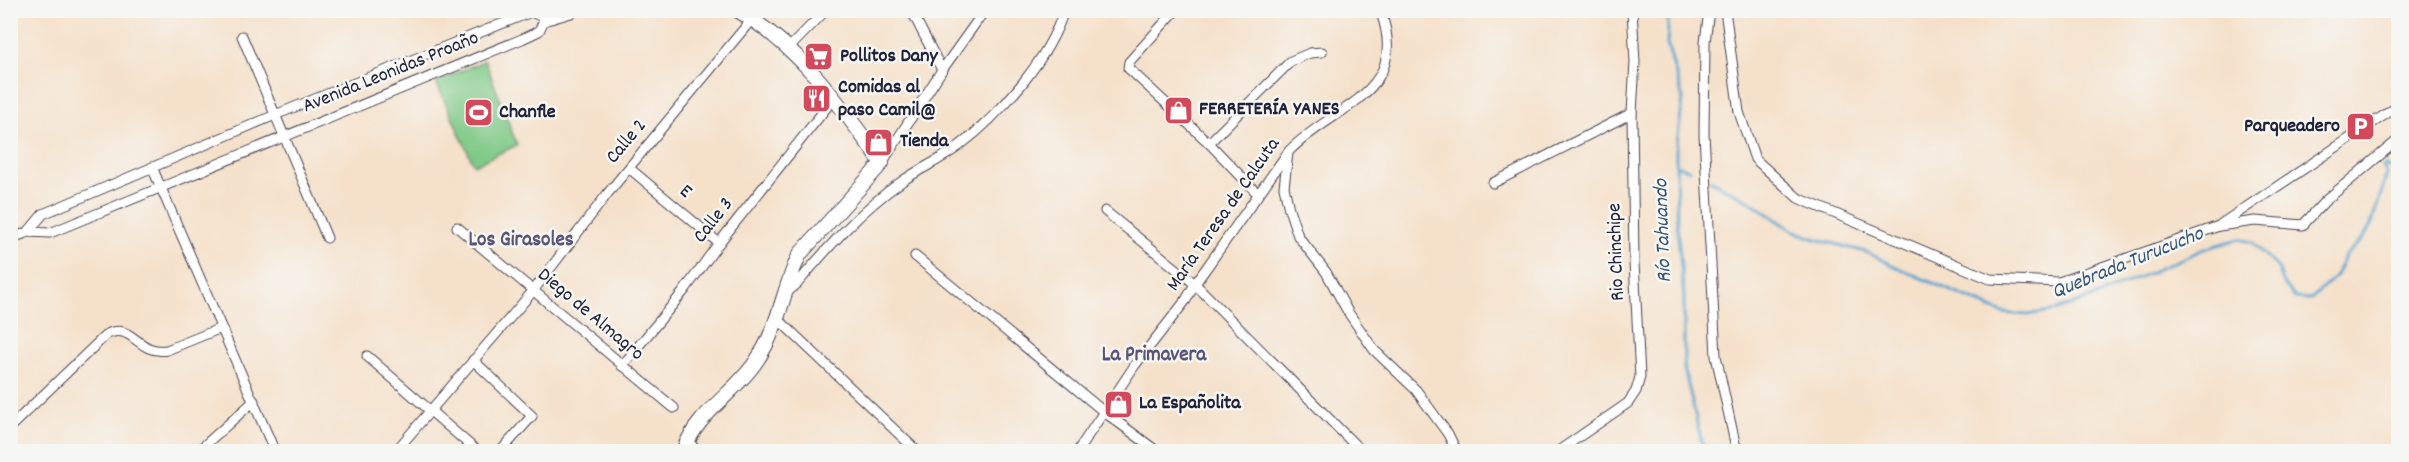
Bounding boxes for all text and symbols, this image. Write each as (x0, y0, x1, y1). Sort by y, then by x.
street label: Avenida Leonidas Proaño (299, 25, 483, 121)
supermarket icon: Pollitos Dany (803, 41, 835, 73)
place label: Pollitos Dany (840, 43, 938, 71)
place label: Comidas al paso Camil@ (838, 74, 936, 125)
restaurant icon: Comidas al paso Camil@ (801, 83, 833, 115)
shop icon: FERRETERÍA YANES (1162, 94, 1194, 126)
place label: FERRETERÍA YANES (1199, 96, 1340, 124)
sports icon: Chanfle (462, 97, 494, 129)
place label: Chanfle (499, 99, 556, 127)
parking icon: Parqueadero (2345, 111, 2377, 143)
place label: Parqueadero (2244, 113, 2340, 141)
street label: Calle 2 (600, 114, 654, 170)
shop icon: Tienda (863, 126, 895, 158)
place label: Tienda (900, 128, 949, 156)
street label: María Teresa de Calcuta (1160, 132, 1288, 297)
water label: Río Tahuando (1647, 177, 1681, 283)
street label: E (673, 178, 697, 206)
street label: Calle 3 (687, 192, 741, 250)
street label: Rio Chinchipe (1601, 202, 1633, 301)
water label: Quebrada Turucucho (2048, 219, 2210, 308)
district label: Los Girasoles (469, 226, 574, 256)
street label: Diego de Almagro (531, 262, 649, 368)
district label: La Primavera (1102, 341, 1207, 371)
shop icon: La Españolita (1102, 388, 1134, 420)
place label: La Españolita (1139, 390, 1241, 418)

